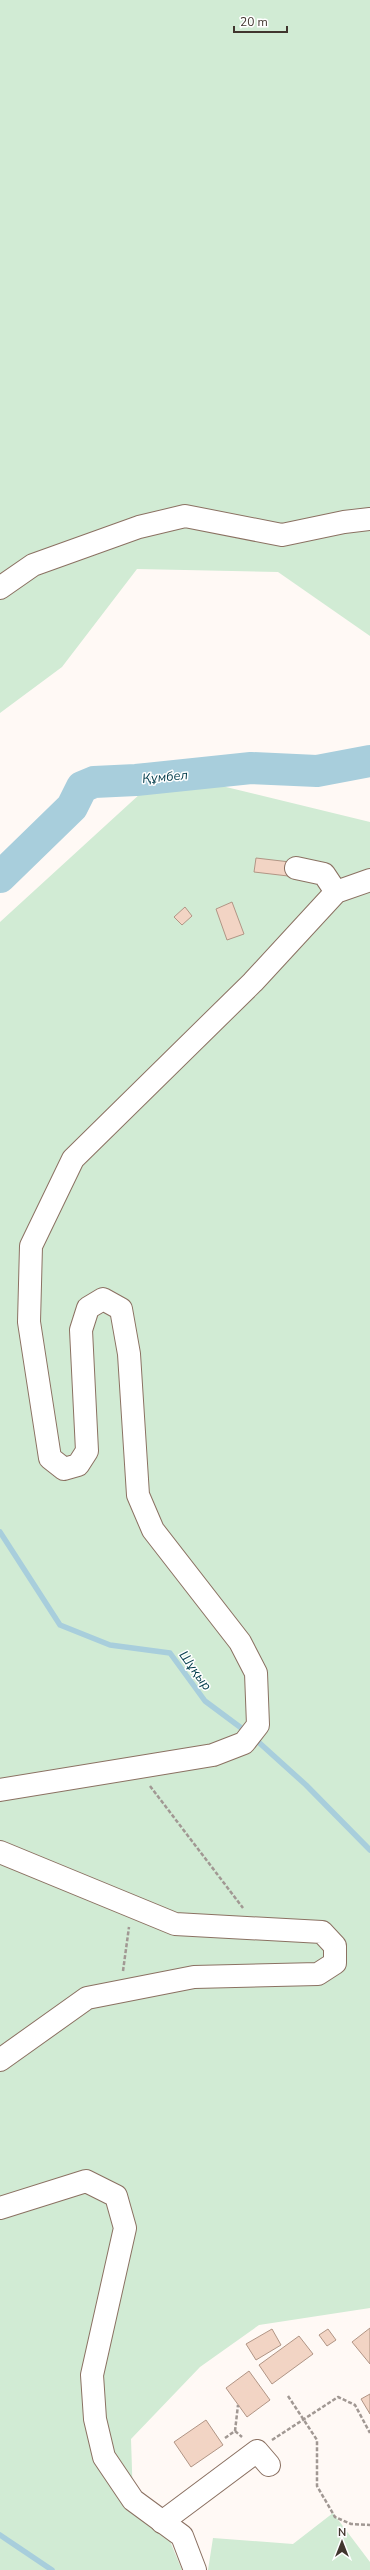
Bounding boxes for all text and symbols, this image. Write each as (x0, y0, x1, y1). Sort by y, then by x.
scale bar (234, 8, 287, 34)
text: 20 m (240, 14, 268, 30)
water label: Құмбел (141, 766, 189, 788)
water label: Шұқыр (175, 1647, 216, 1694)
north arrow (322, 2522, 362, 2562)
text: N (338, 2525, 346, 2540)

